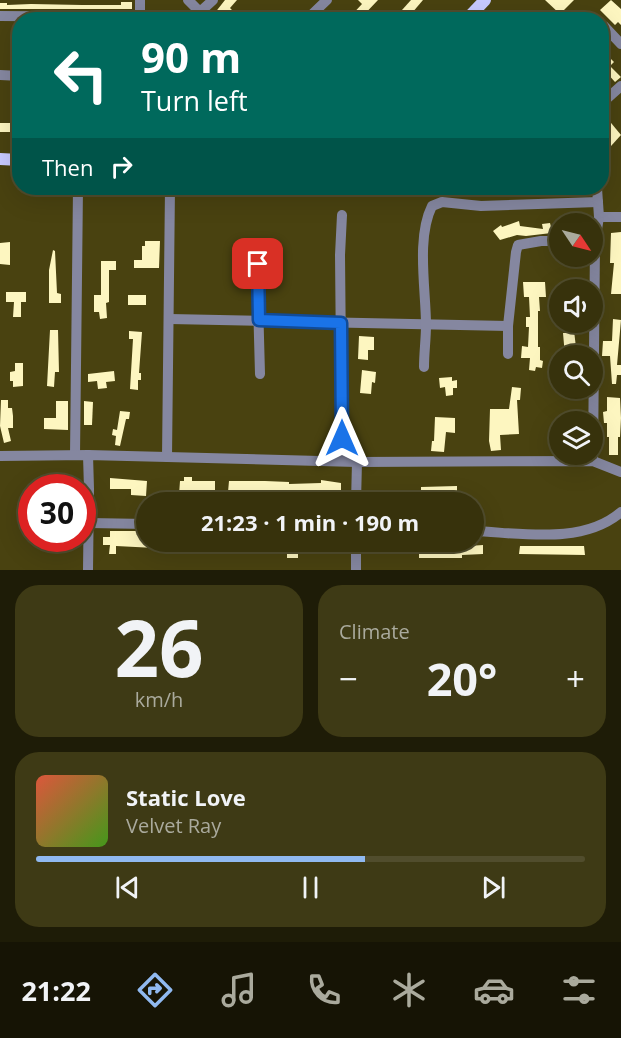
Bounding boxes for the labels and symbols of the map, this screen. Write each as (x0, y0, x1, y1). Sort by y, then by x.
north arrow (549, 213, 603, 267)
pin (232, 238, 283, 289)
position arrow (310, 406, 374, 470)
speed limit sign: 30 (18, 474, 96, 552)

